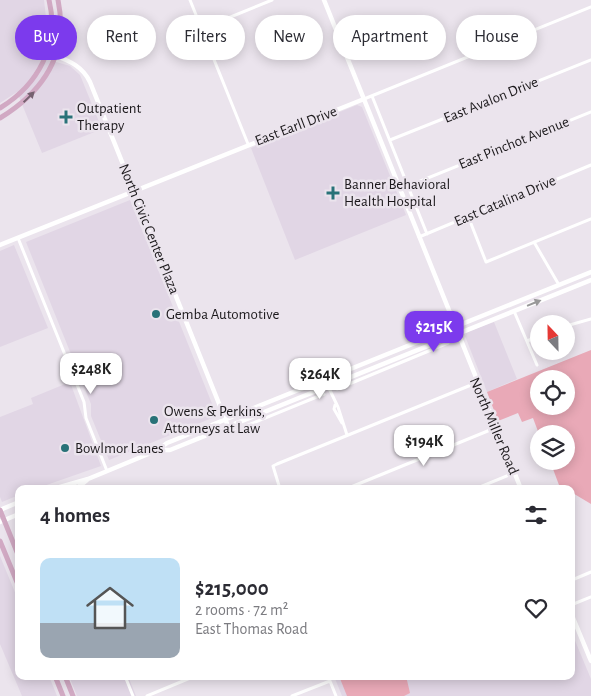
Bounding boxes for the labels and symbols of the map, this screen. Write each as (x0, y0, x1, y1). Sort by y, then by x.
street label: East Avalon Drive (442, 74, 540, 126)
one-way arrow (23, 91, 35, 103)
place label: Outpatient Therapy (77, 101, 142, 133)
street label: East Earll Drive (253, 103, 339, 148)
marker: Outpatient Therapy (59, 110, 73, 124)
street label: East Pinchot Avenue (457, 114, 571, 172)
street label: North Civic Center Plaza (116, 162, 182, 296)
street label: East Catalina Drive (452, 173, 558, 229)
place label: Banner Behavioral Health Hospital (344, 177, 450, 209)
marker: Banner Behavioral Health Hospital (326, 186, 340, 200)
one-way arrow (527, 298, 541, 306)
place label: Gemba Automotive (166, 307, 279, 322)
marker: Gemba Automotive (150, 308, 162, 320)
pin: $215K (399, 310, 469, 353)
north arrow (530, 315, 575, 360)
pin: $248K (56, 352, 126, 395)
pin: $264K (285, 358, 355, 400)
street label: North Miller Road (467, 375, 521, 477)
place label: Owens & Perkins, Attorneys at Law (164, 404, 265, 436)
marker: Owens & Perkins, Attorneys at Law (148, 414, 160, 426)
pin: $194K (389, 424, 459, 467)
place label: Bowlmor Lanes (75, 441, 164, 456)
marker: Bowlmor Lanes (59, 442, 71, 454)

